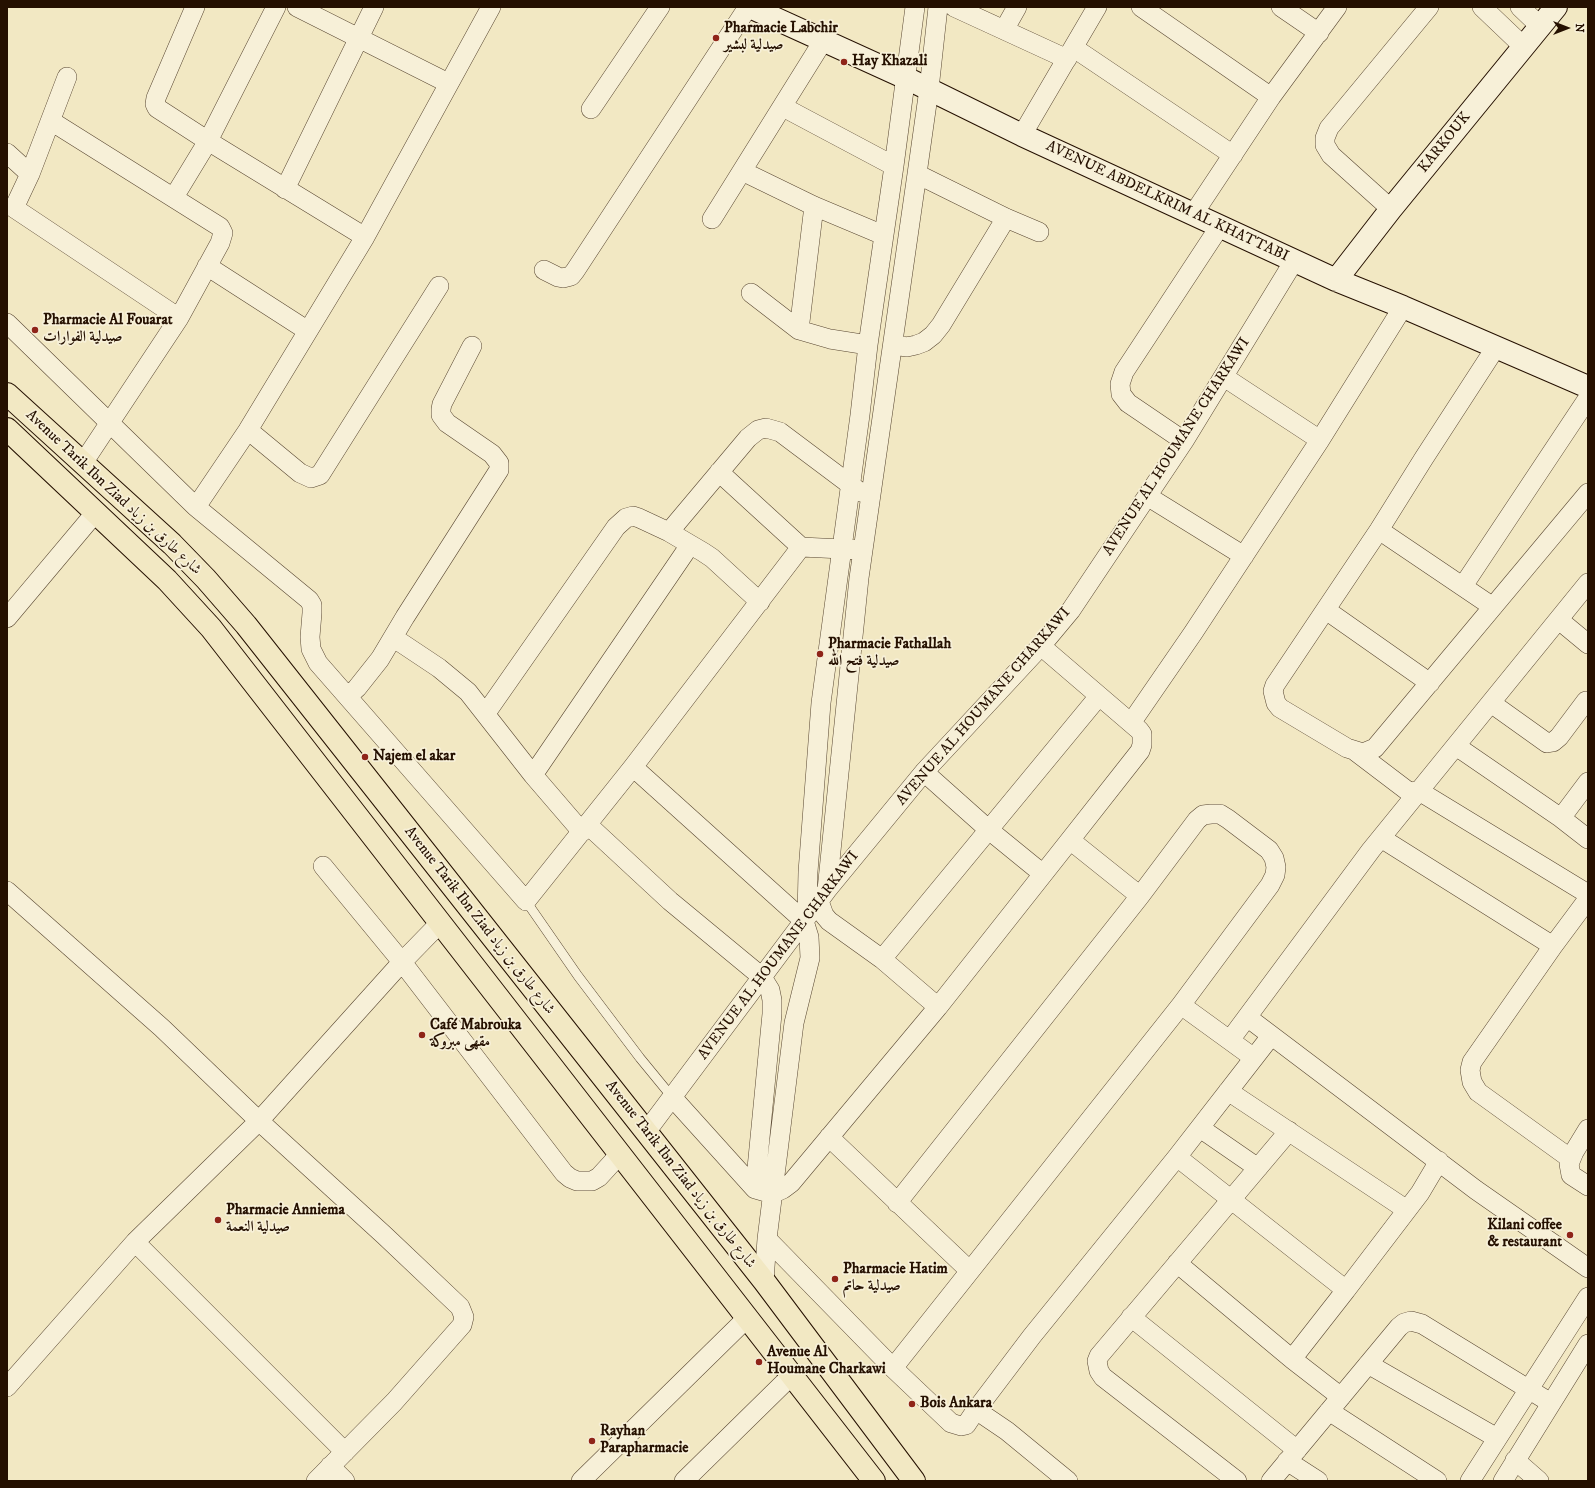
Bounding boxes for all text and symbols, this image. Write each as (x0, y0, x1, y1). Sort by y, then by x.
north arrow (1547, 8, 1587, 48)
place label: Pharmacie Labchir صيدلية لبشير (724, 20, 838, 55)
text: N (1572, 23, 1586, 33)
marker: Pharmacie Labchir صيدلية لبشير (711, 33, 721, 43)
place label: Hay Khazali (852, 53, 927, 71)
marker: Hay Khazali (839, 57, 849, 67)
street label: KARKOUK (1415, 109, 1475, 177)
street label: AVENUE ABDELKRIM AL KHATTABI (1043, 138, 1291, 266)
place label: Pharmacie Al Fouarat صيدلية الفوارات (43, 312, 173, 347)
marker: Pharmacie Al Fouarat صيدلية الفوارات (30, 325, 40, 335)
street label: AVENUE AL HOUMANE CHARKAWI (1100, 335, 1254, 559)
street label: Avenue Tarik Ibn Ziad شارع طارق بن زياد (21, 407, 205, 579)
street label: AVENUE AL HOUMANE CHARKAWI (893, 604, 1075, 810)
place label: Pharmacie Fathallah صيدلية فتح الله (828, 636, 951, 671)
marker: Pharmacie Fathallah صيدلية فتح الله (815, 649, 825, 659)
place label: Najem el akar (373, 748, 455, 766)
marker: Najem el akar (360, 752, 370, 762)
street label: Avenue Tarik Ibn Ziad شارع طارق بن زياد (400, 823, 558, 1019)
street label: AVENUE AL HOUMANE CHARKAWI (695, 848, 863, 1064)
place label: Café Mabrouka مقهى مبروكة (430, 1017, 521, 1052)
marker: Café Mabrouka مقهى مبروكة (417, 1030, 427, 1040)
street label: Avenue Tarik Ibn Ziad شارع طارق بن زياد (601, 1077, 759, 1273)
place label: Pharmacie Anniema صيدلية النعمة (226, 1202, 345, 1237)
marker: Pharmacie Anniema صيدلية النعمة (213, 1215, 223, 1225)
place label: Kilani coffee & restaurant (1487, 1217, 1562, 1252)
marker: Kilani coffee & restaurant (1565, 1230, 1575, 1240)
place label: Pharmacie Hatim صيدلية حاتم (843, 1261, 948, 1296)
marker: Pharmacie Hatim صيدلية حاتم (830, 1274, 840, 1284)
place label: Avenue Al Houmane Charkawi (767, 1344, 886, 1379)
marker: Avenue Al Houmane Charkawi (754, 1357, 764, 1367)
place label: Bois Ankara (920, 1395, 992, 1413)
marker: Bois Ankara (907, 1399, 917, 1409)
place label: Rayhan Parapharmacie (600, 1423, 688, 1458)
marker: Rayhan Parapharmacie (587, 1436, 597, 1446)

